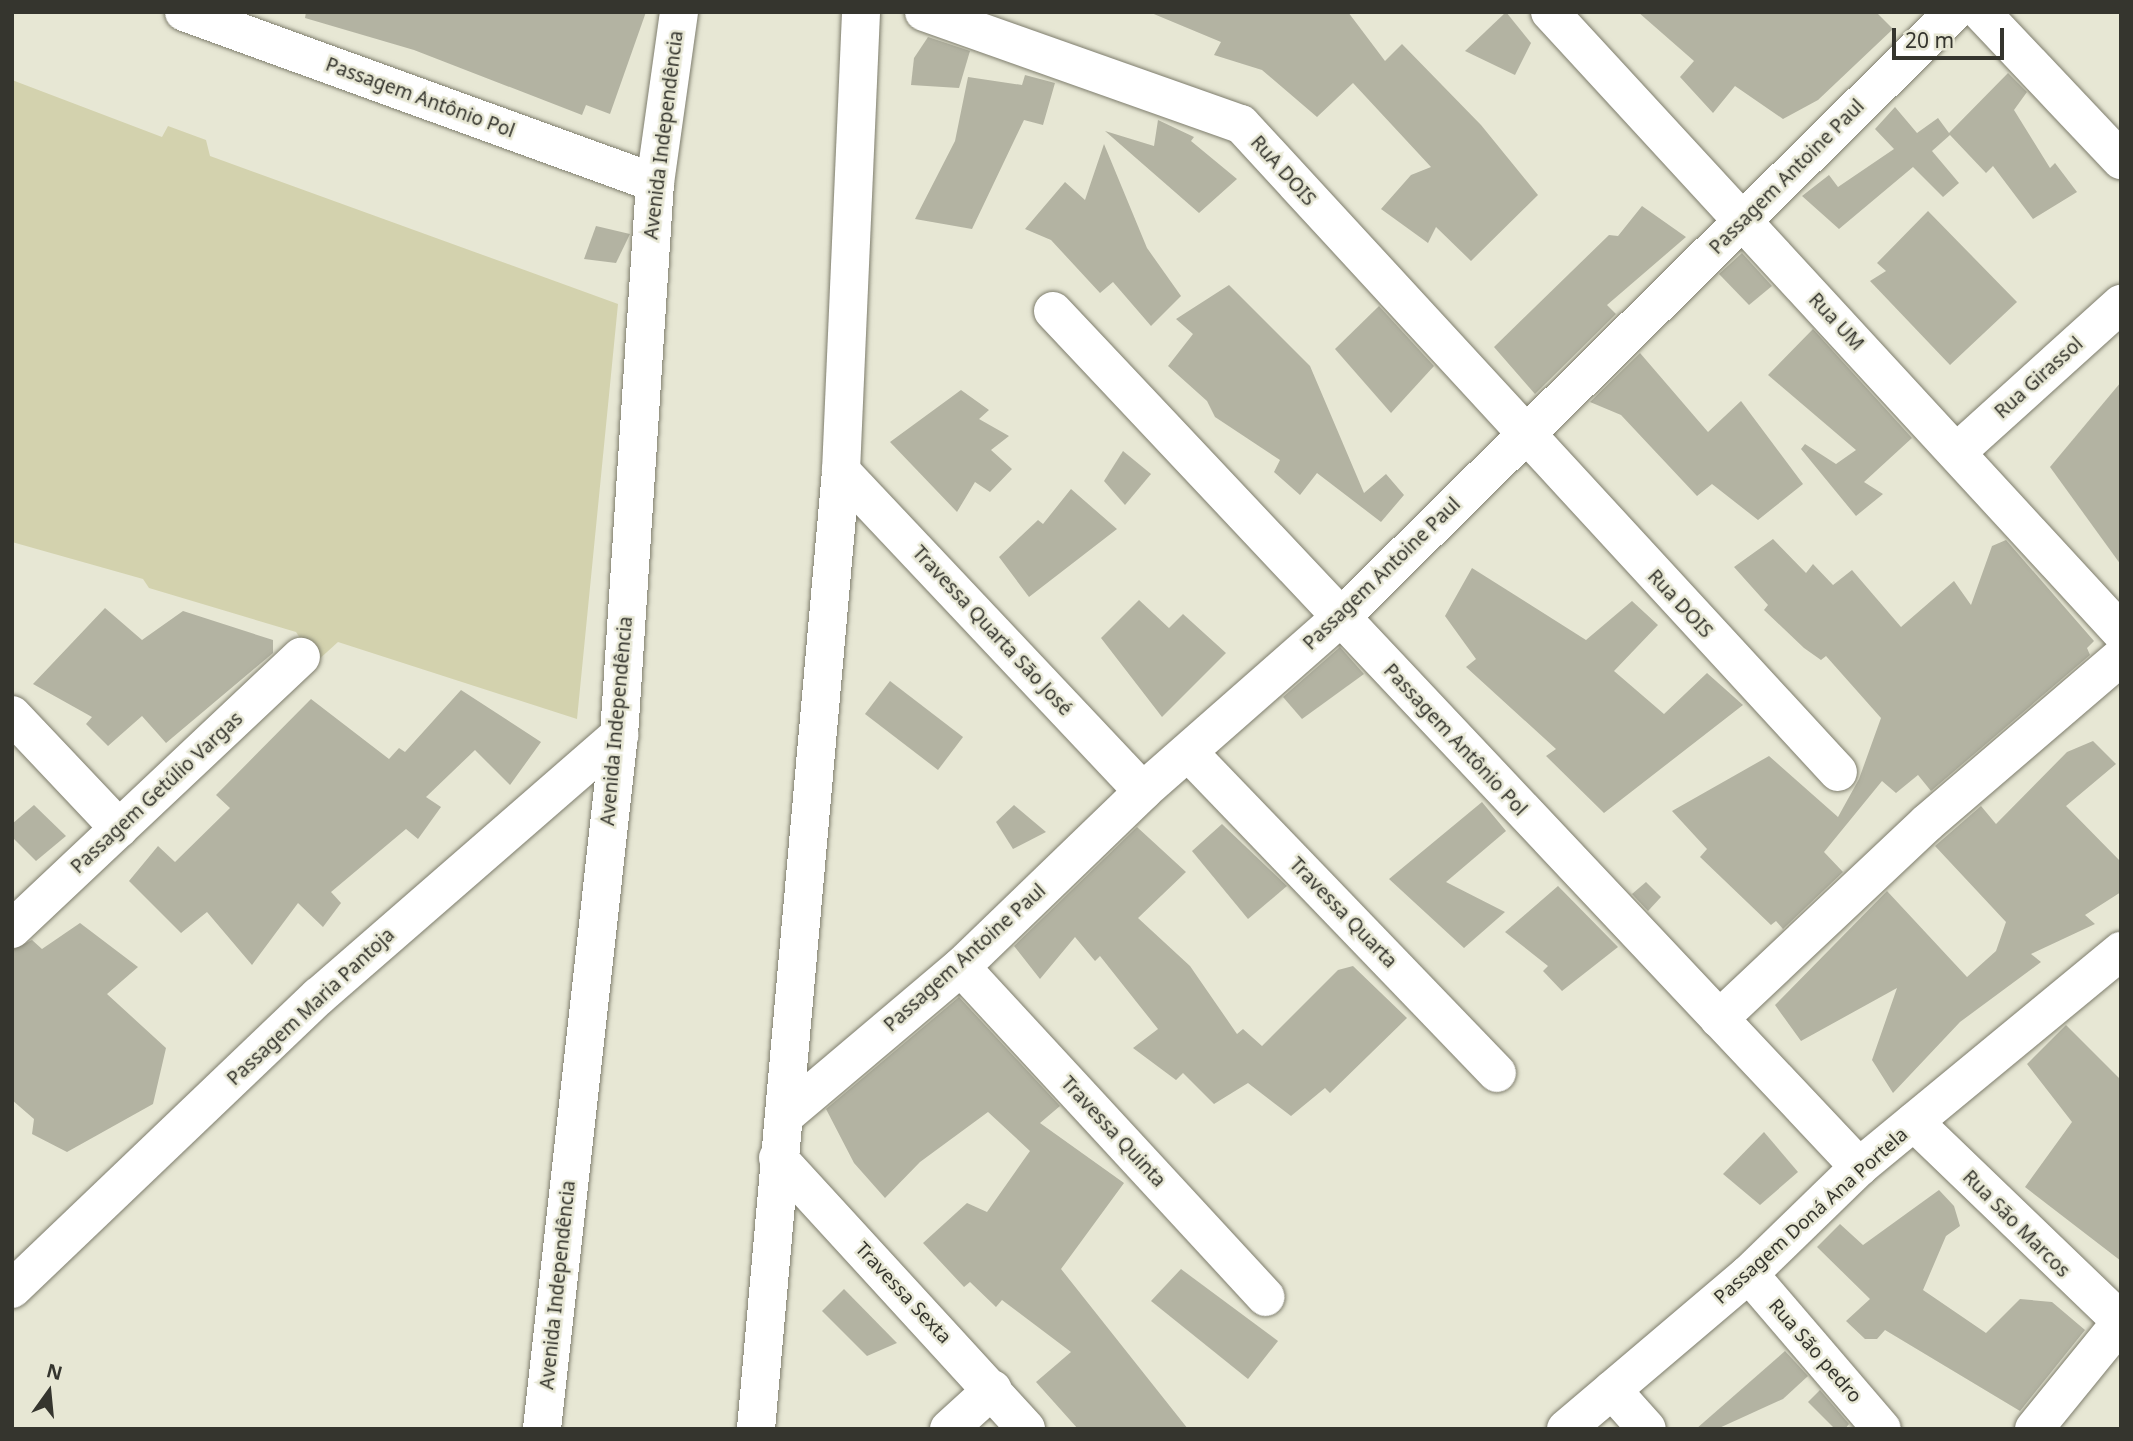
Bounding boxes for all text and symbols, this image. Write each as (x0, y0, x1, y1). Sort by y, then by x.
scale bar (1895, 14, 2007, 58)
text: 20 m (1905, 26, 1954, 54)
street label: Avenida Independência (640, 29, 688, 241)
street label: Passagem Antônio Pol (322, 53, 518, 143)
street label: Passagem Antoine Paul (1705, 95, 1869, 259)
street label: RuA DOIS (1246, 131, 1320, 211)
street label: Rua UM (1804, 289, 1868, 355)
street label: Rua Girassol (1990, 333, 2088, 423)
street label: Passagem Antoine Paul (1299, 493, 1465, 655)
street label: Travessa Quarta São José (907, 542, 1077, 720)
street label: Rua DOIS (1643, 565, 1717, 643)
street label: Avenida Independência (596, 615, 638, 827)
street label: Passagem Antônio Pol (1379, 659, 1531, 821)
street label: Passagem Getúlio Vargas (66, 707, 248, 879)
street label: Travessa Quarta (1285, 853, 1401, 973)
street label: Passagem Antoine Paul (880, 879, 1050, 1037)
street label: Passagem Maria Pantoja (223, 924, 399, 1090)
street label: Travessa Quinta (1056, 1072, 1170, 1192)
street label: Passagem Doná Ana Portela (1710, 1123, 1912, 1309)
street label: Rua São Marcos (1958, 1166, 2074, 1282)
street label: Avenida Independência (536, 1179, 580, 1391)
street label: Travessa Sexta (850, 1238, 956, 1348)
street label: Rua São pedro (1764, 1295, 1866, 1407)
north arrow (14, 1357, 84, 1427)
text: N (44, 1357, 65, 1386)

